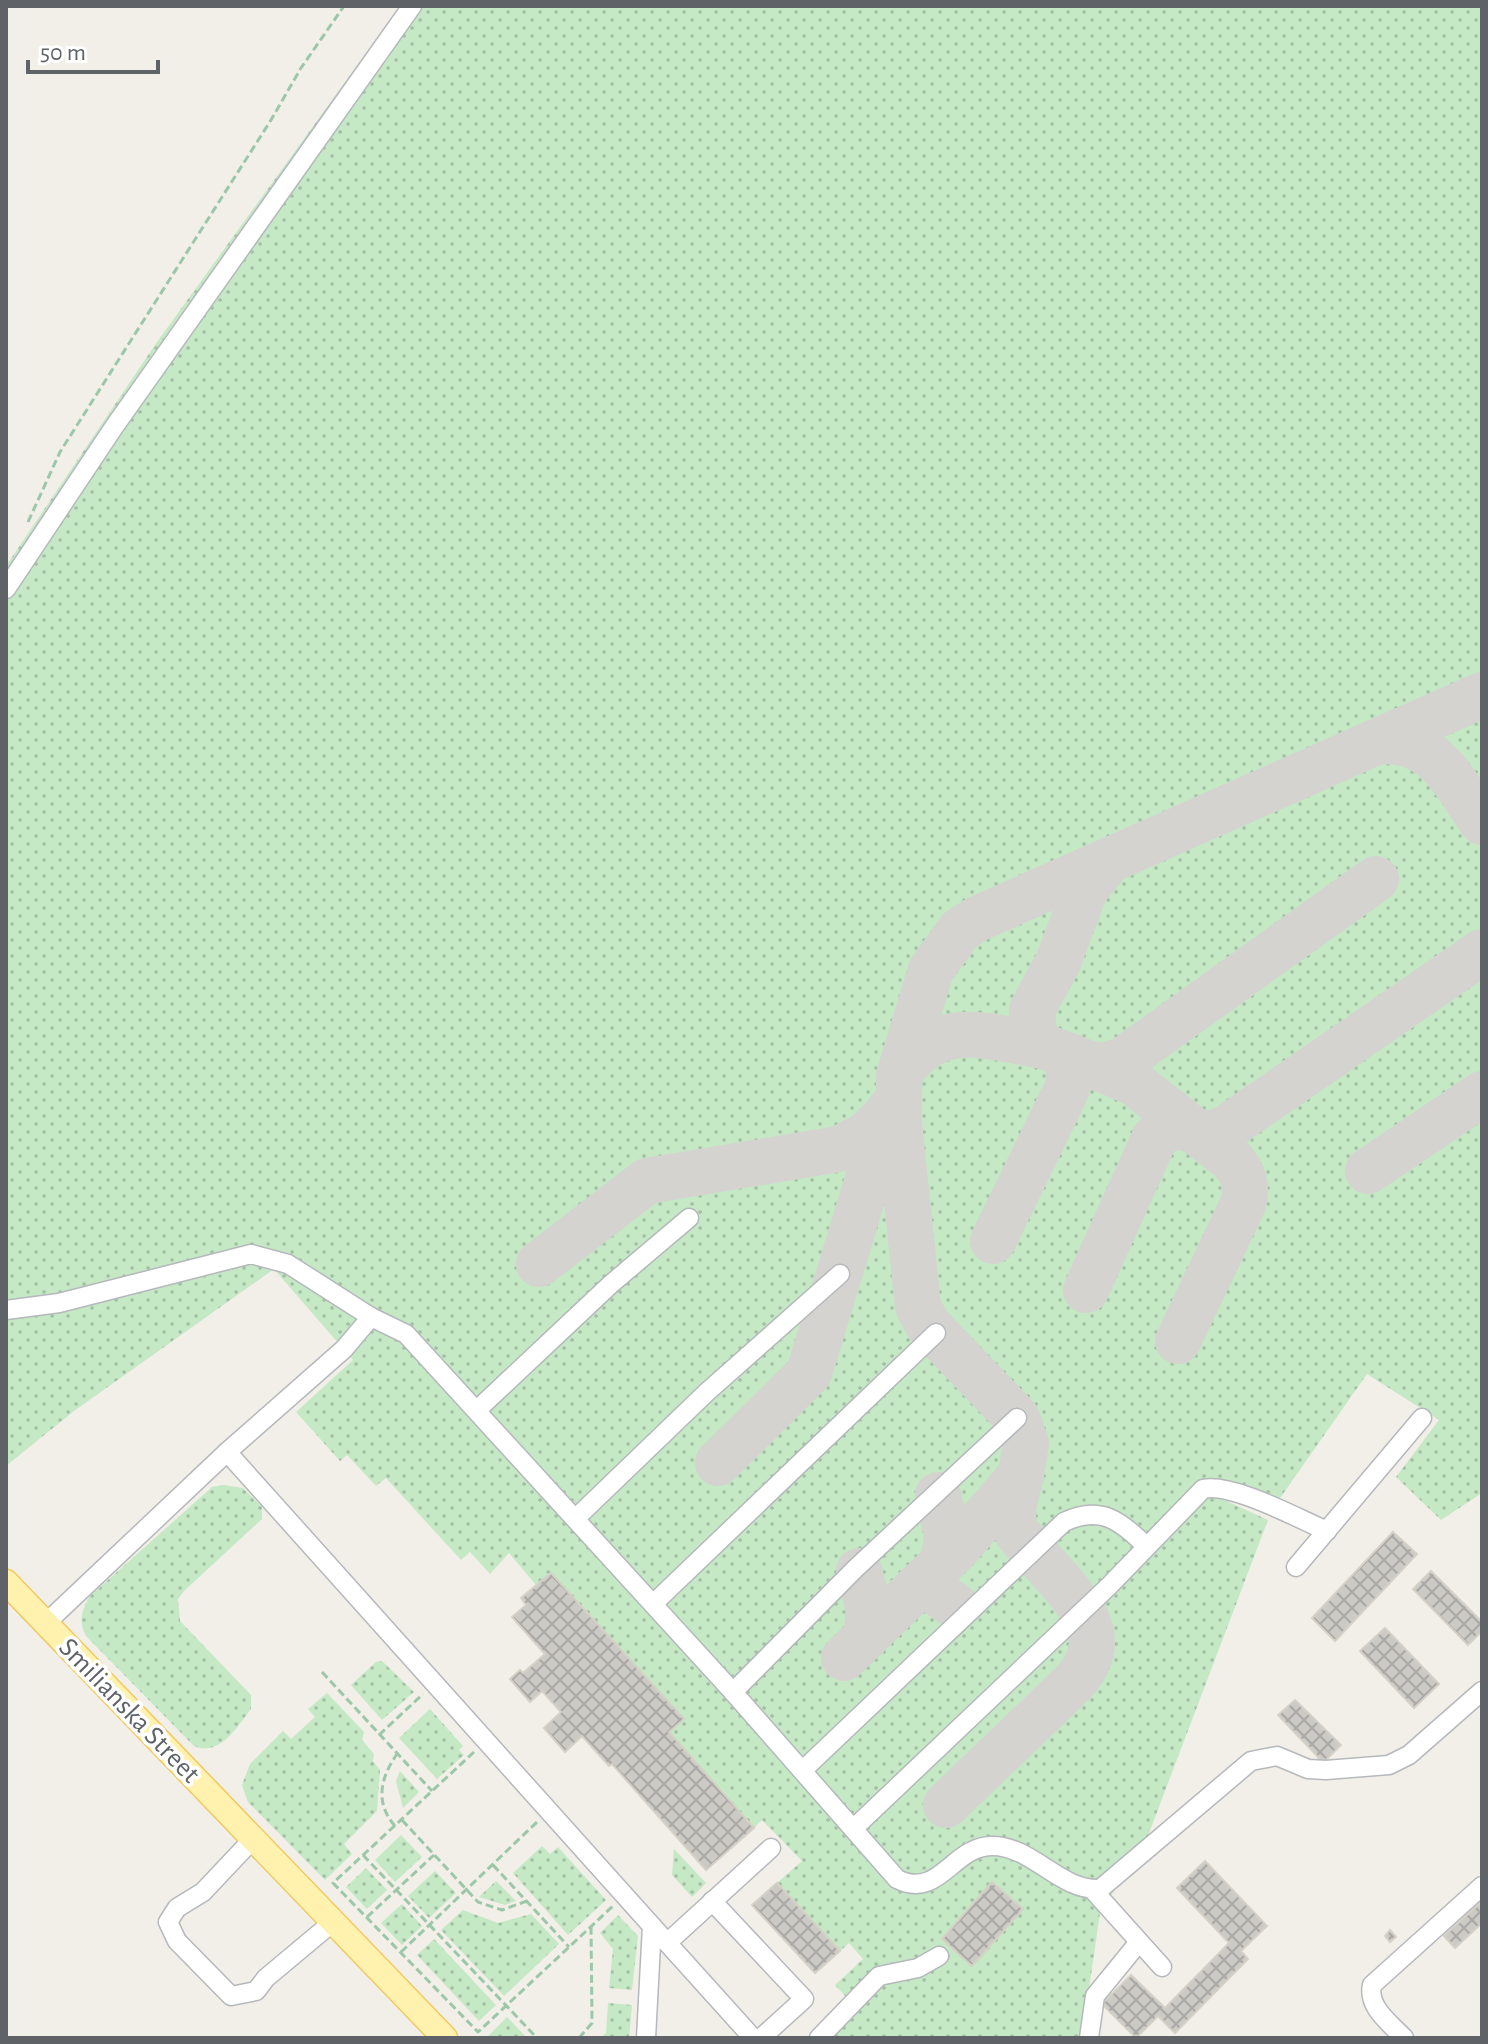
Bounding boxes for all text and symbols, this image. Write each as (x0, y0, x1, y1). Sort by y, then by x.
scale bar (28, 24, 158, 74)
text: 50 m (40, 41, 86, 65)
street label: Smilianska Street (53, 1633, 205, 1789)

